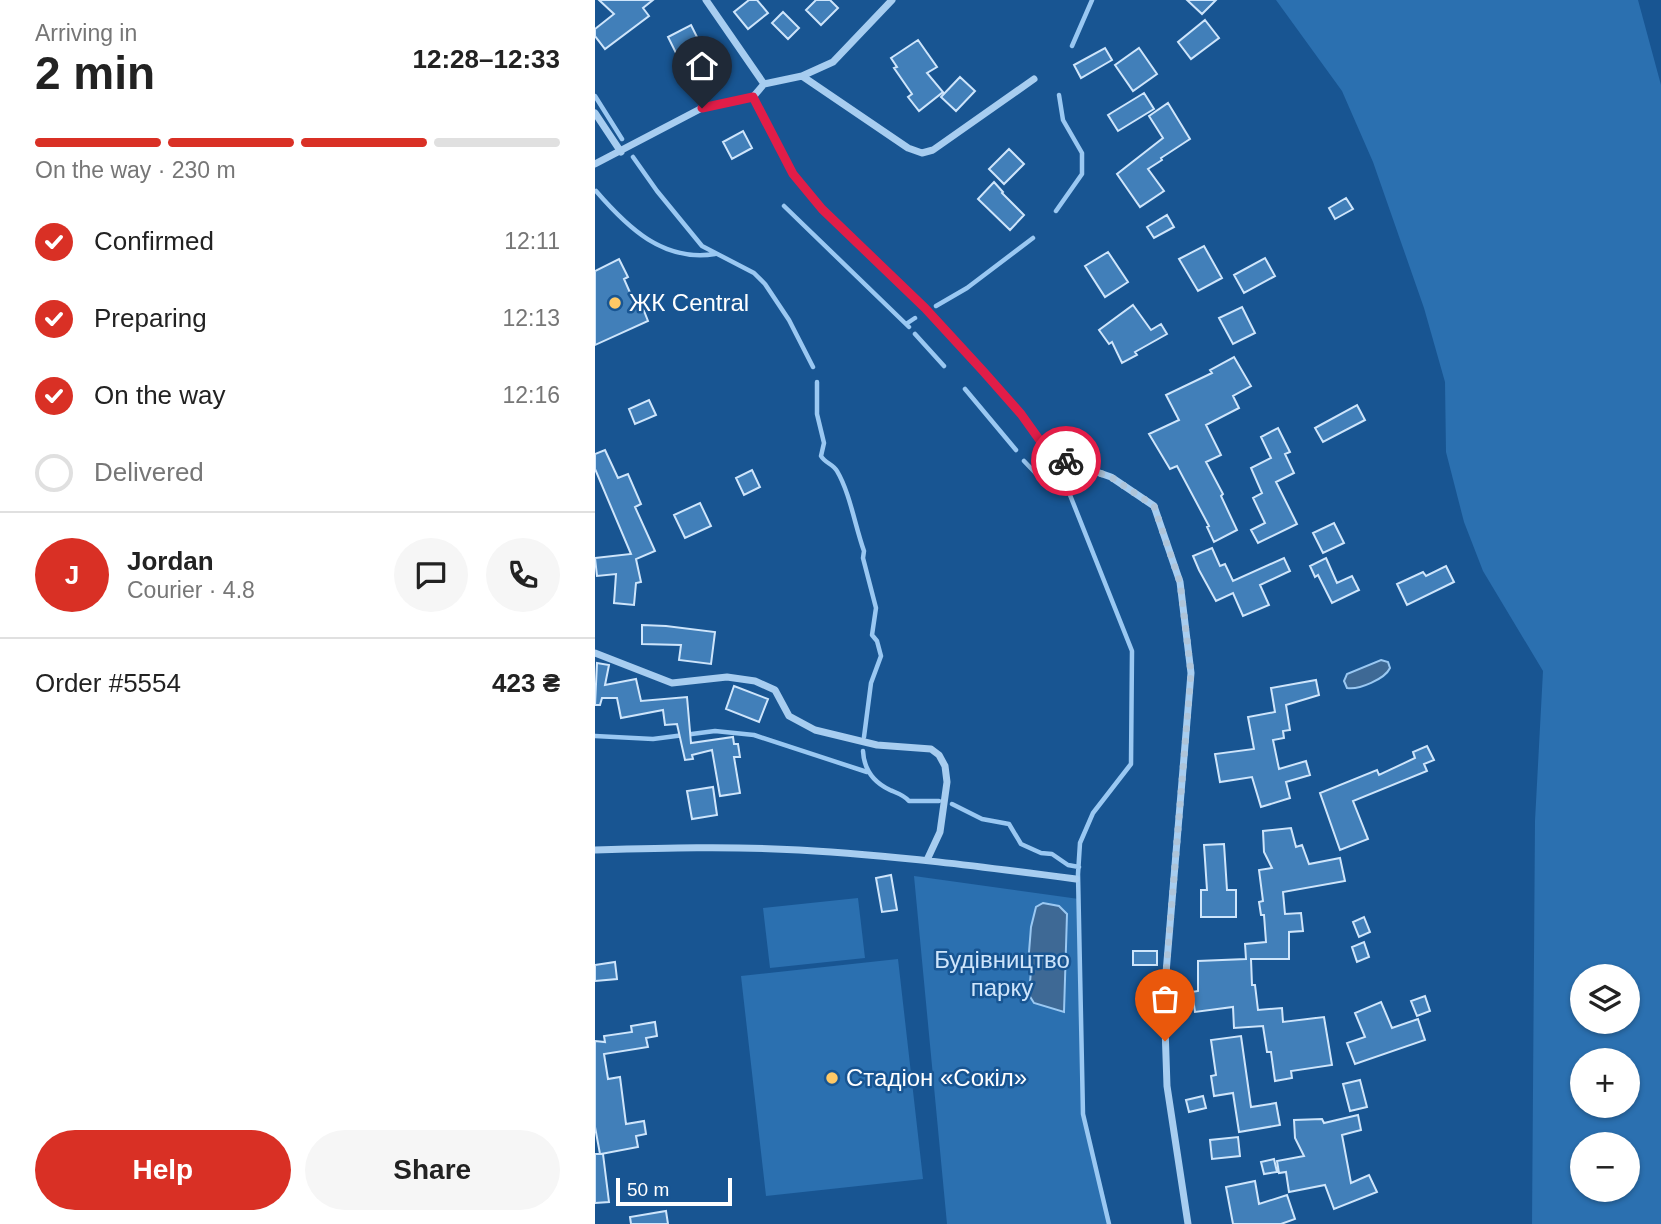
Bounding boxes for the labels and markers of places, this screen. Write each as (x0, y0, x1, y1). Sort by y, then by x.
pin (672, 36, 732, 108)
place label: ЖК Central (629, 289, 749, 316)
marker: ЖК Central (607, 295, 623, 311)
pin (1135, 969, 1195, 1041)
place label: Стадіон «Сокіл» (846, 1064, 1027, 1091)
marker: Стадіон «Сокіл» (824, 1070, 840, 1086)

